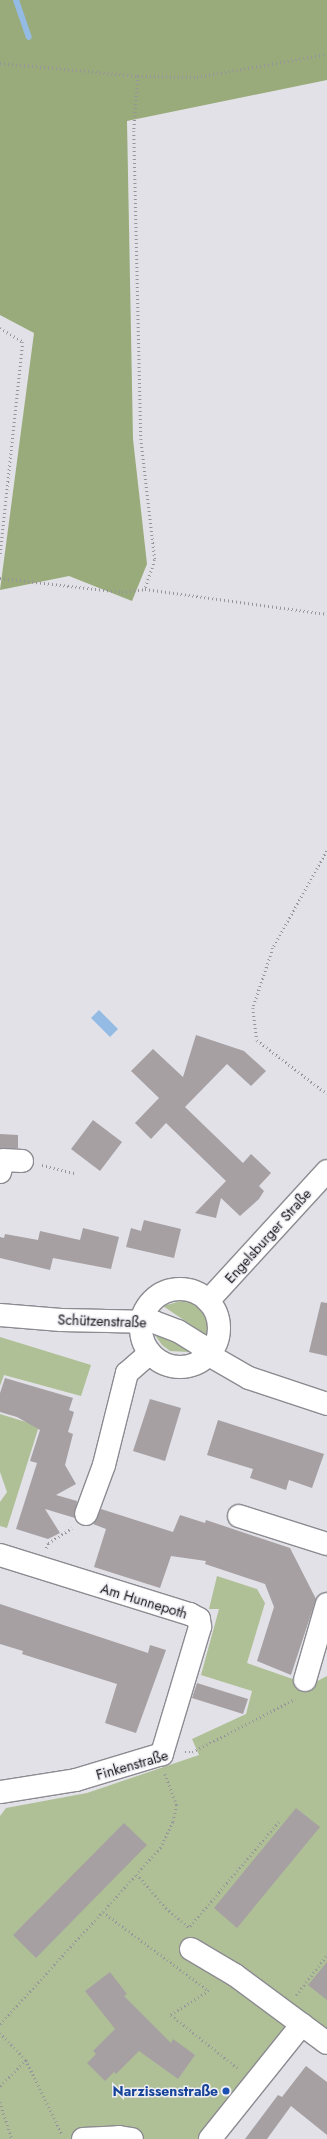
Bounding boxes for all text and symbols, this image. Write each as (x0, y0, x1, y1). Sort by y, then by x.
street label: Engelsburger Straße (221, 1185, 315, 1287)
street label: Schützenstraße (57, 1311, 147, 1331)
street label: Am Hunnepoth (99, 1580, 189, 1622)
street label: Finkenstraße (94, 1747, 170, 1783)
place label: Narzissenstraße (113, 2083, 218, 2099)
marker: Narzissenstraße (221, 2086, 231, 2096)

